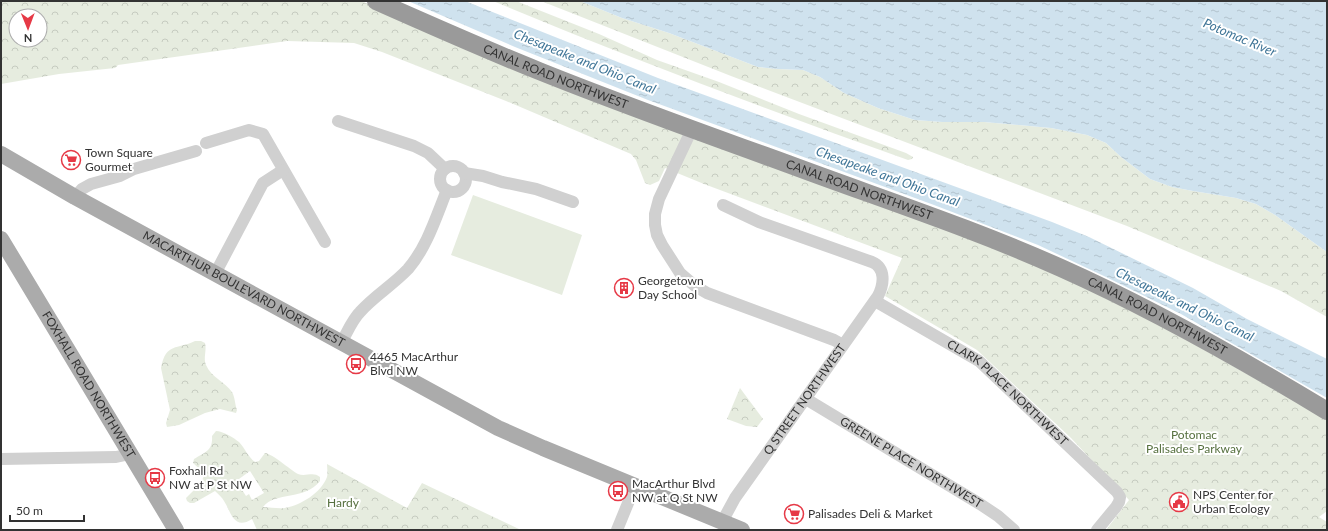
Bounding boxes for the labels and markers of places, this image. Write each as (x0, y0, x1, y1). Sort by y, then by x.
place label: Town Square Gourmet (85, 145, 153, 174)
supermarket icon: Town Square Gourmet (60, 149, 82, 171)
place label: Georgetown Day School (638, 273, 704, 302)
building icon: Georgetown Day School (613, 277, 635, 299)
place label: 4465 MacArthur Blvd NW (370, 349, 459, 378)
bus stop icon: 4465 MacArthur Blvd NW (345, 353, 367, 375)
place label: Foxhall Rd NW at P St NW (169, 463, 252, 492)
bus stop icon: Foxhall Rd NW at P St NW (144, 467, 166, 489)
place label: MacArthur Blvd NW at Q St NW (632, 476, 718, 505)
bus stop icon: MacArthur Blvd NW at Q St NW (607, 480, 629, 502)
place label: NPS Center for Urban Ecology (1193, 487, 1273, 516)
public building icon: NPS Center for Urban Ecology (1168, 491, 1190, 513)
supermarket icon: Palisades Deli & Market (783, 503, 805, 525)
place label: Palisades Deli & Market (808, 506, 933, 521)

